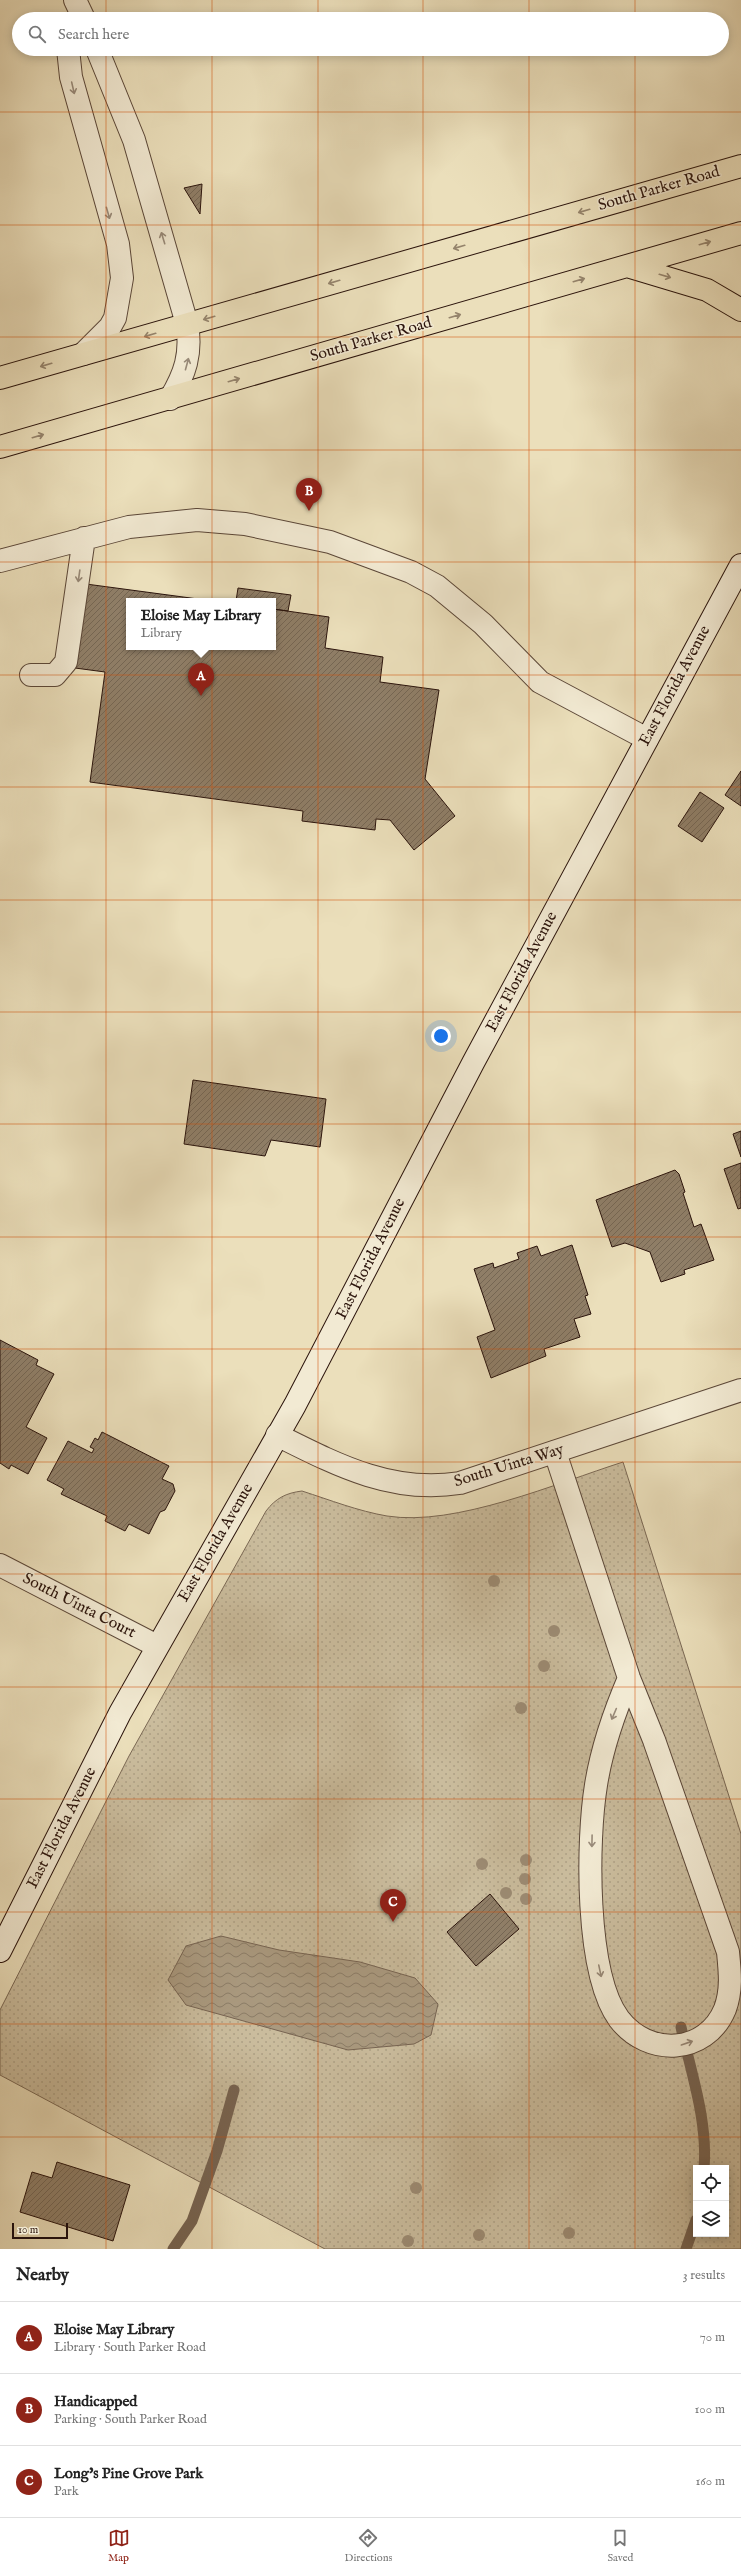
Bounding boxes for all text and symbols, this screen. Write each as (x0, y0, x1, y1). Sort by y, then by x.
search box (12, 12, 729, 56)
icon: search (26, 23, 48, 45)
text: Search here (58, 25, 129, 44)
one-way arrow (70, 81, 77, 94)
street label: South Parker Road (596, 162, 723, 216)
one-way arrow (105, 206, 112, 219)
one-way arrow (577, 208, 590, 215)
one-way arrow (159, 231, 166, 244)
one-way arrow (698, 239, 711, 246)
one-way arrow (452, 244, 465, 251)
one-way arrow (658, 273, 671, 280)
one-way arrow (573, 276, 586, 283)
one-way arrow (327, 279, 340, 287)
one-way arrow (448, 312, 461, 319)
street label: South Parker Road (308, 313, 435, 367)
one-way arrow (202, 315, 215, 322)
one-way arrow (144, 332, 157, 339)
one-way arrow (184, 358, 191, 371)
one-way arrow (39, 362, 52, 369)
one-way arrow (227, 376, 240, 383)
one-way arrow (31, 432, 44, 439)
pin: B (296, 478, 322, 511)
one-way arrow (75, 569, 83, 582)
popup (126, 598, 276, 650)
text: Eloise May Library (141, 606, 261, 625)
street label: East Florida Avenue (635, 622, 715, 750)
text: Library (141, 625, 182, 642)
pin: A (188, 663, 214, 696)
street label: East Florida Avenue (482, 908, 562, 1036)
your location (431, 1026, 451, 1046)
street label: East Florida Avenue (332, 1195, 410, 1323)
street label: South Uinta Way (452, 1440, 566, 1492)
street label: East Florida Avenue (174, 1480, 258, 1606)
street label: South Uinta Court (19, 1569, 139, 1643)
one-way arrow (610, 1707, 617, 1719)
street label: East Florida Avenue (23, 1764, 101, 1892)
one-way arrow (588, 1834, 596, 1847)
pin: C (380, 1889, 406, 1922)
one-way arrow (597, 1964, 605, 1977)
one-way arrow (681, 2038, 693, 2046)
map controls (693, 2165, 729, 2237)
button: locate (693, 2165, 729, 2201)
button: layers (693, 2201, 729, 2237)
scale bar (12, 2221, 68, 2240)
text: 10 m (18, 2223, 38, 2237)
text: Nearby (16, 2265, 69, 2286)
text: 3 results (683, 2267, 725, 2284)
text: Eloise May Library (54, 2320, 174, 2339)
text: A (25, 2329, 33, 2346)
text: 70 m (700, 2329, 725, 2346)
text: Library · South Parker Road (54, 2339, 206, 2356)
text: Handicapped (54, 2392, 137, 2411)
text: B (25, 2401, 33, 2418)
text: 100 m (695, 2401, 725, 2418)
text: Parking · South Parker Road (54, 2411, 207, 2428)
text: Long's Pine Grove Park (54, 2464, 203, 2483)
text: C (24, 2473, 34, 2490)
text: 160 m (695, 2473, 725, 2490)
text: Park (54, 2483, 79, 2500)
tab: Map (108, 2527, 130, 2565)
tab: Directions (345, 2527, 392, 2565)
tab: Saved (607, 2527, 633, 2565)

